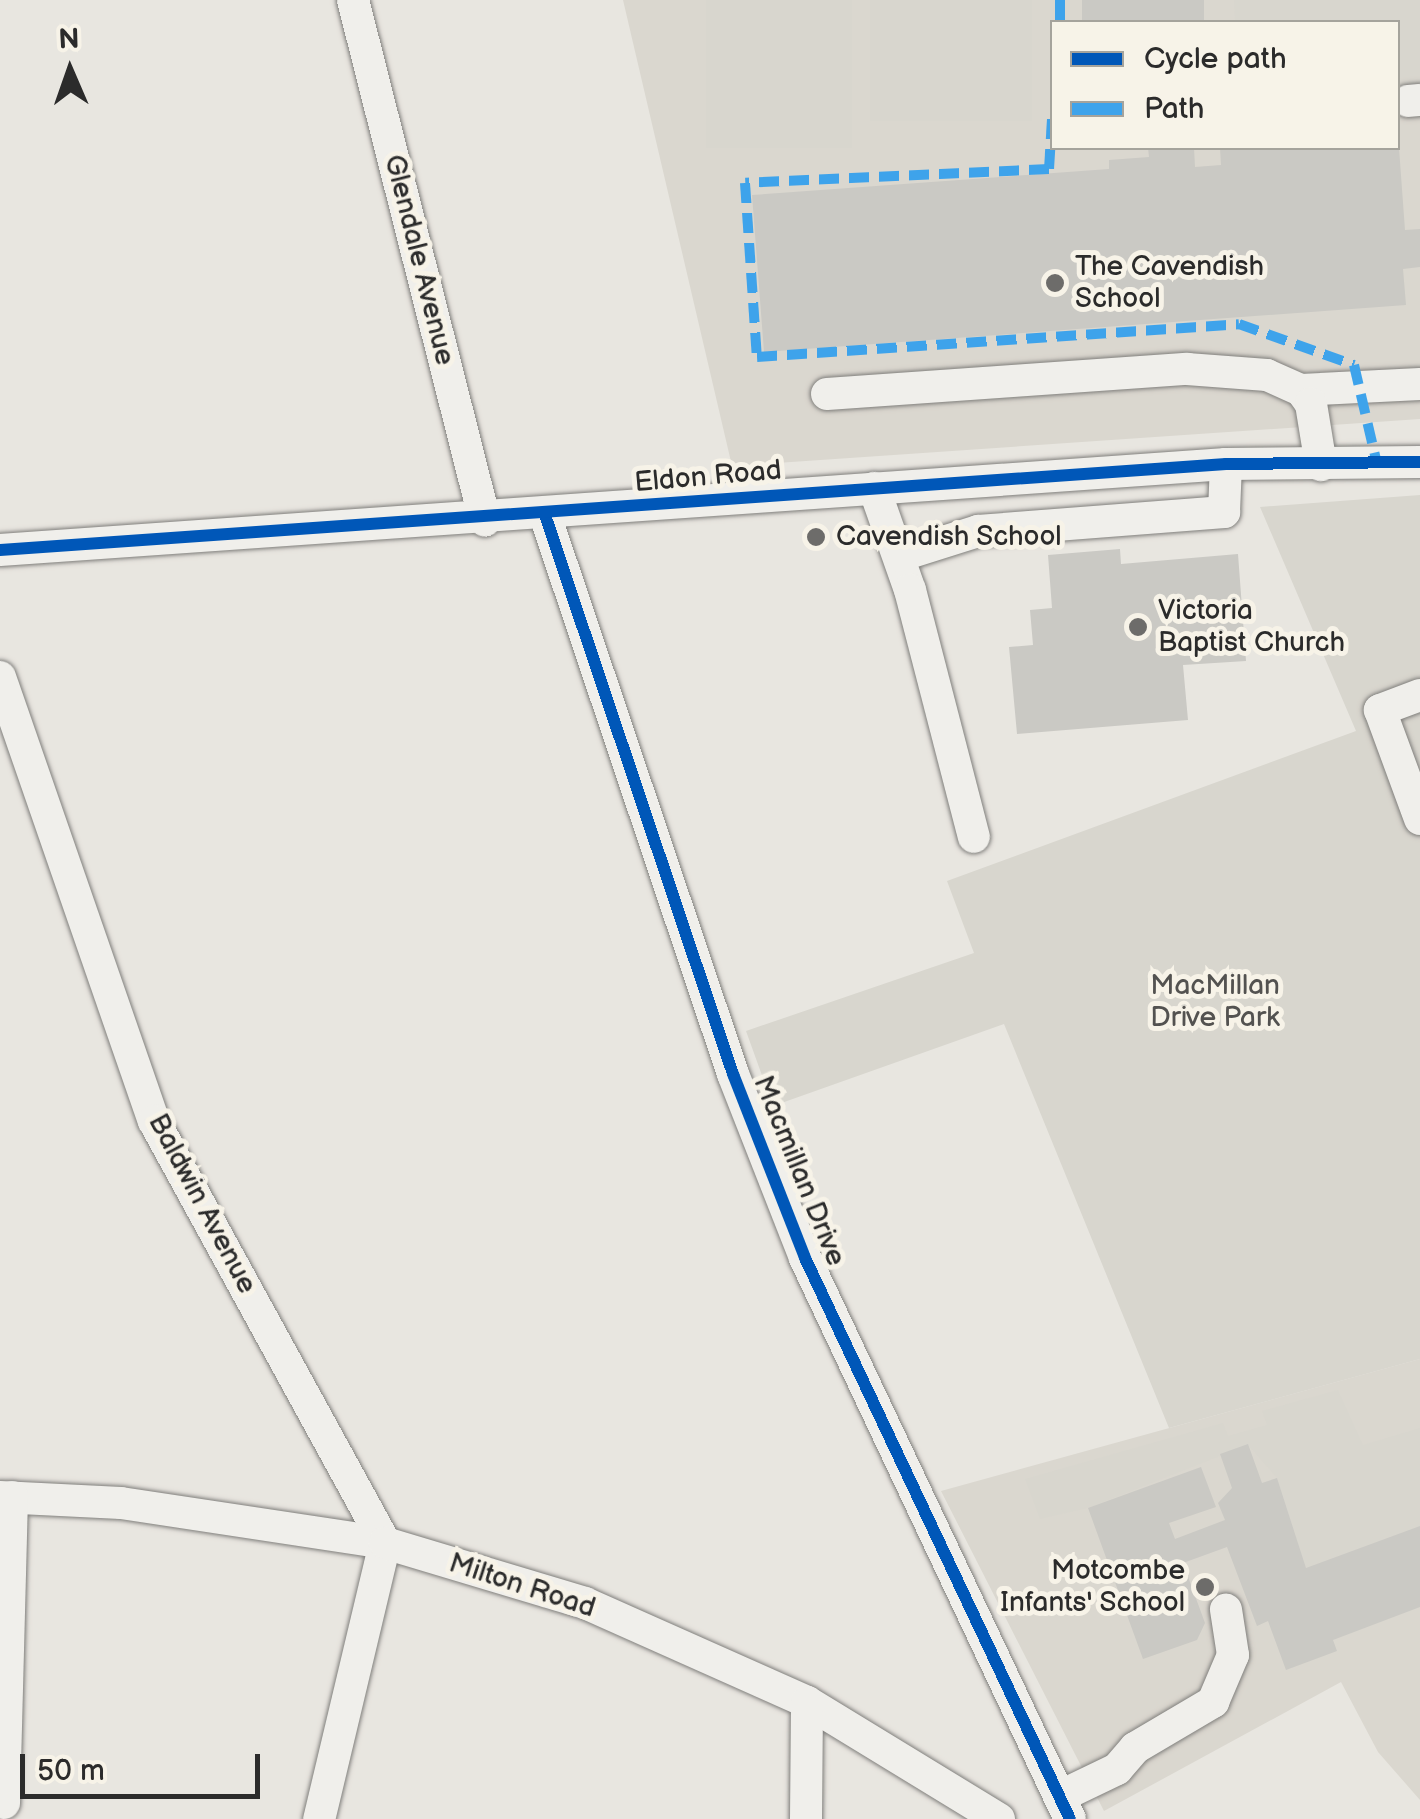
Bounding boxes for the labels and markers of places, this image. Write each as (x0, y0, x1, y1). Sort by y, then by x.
place label: The Cavendish School (1075, 250, 1264, 316)
marker: The Cavendish School (1044, 272, 1066, 294)
place label: Cavendish School (836, 520, 1062, 554)
marker: Cavendish School (805, 526, 827, 548)
place label: Victoria Baptist Church (1158, 594, 1345, 660)
marker: Victoria Baptist Church (1127, 616, 1149, 638)
place label: Motcombe Infants' School (1000, 1554, 1185, 1620)
marker: Motcombe Infants' School (1194, 1576, 1216, 1598)

